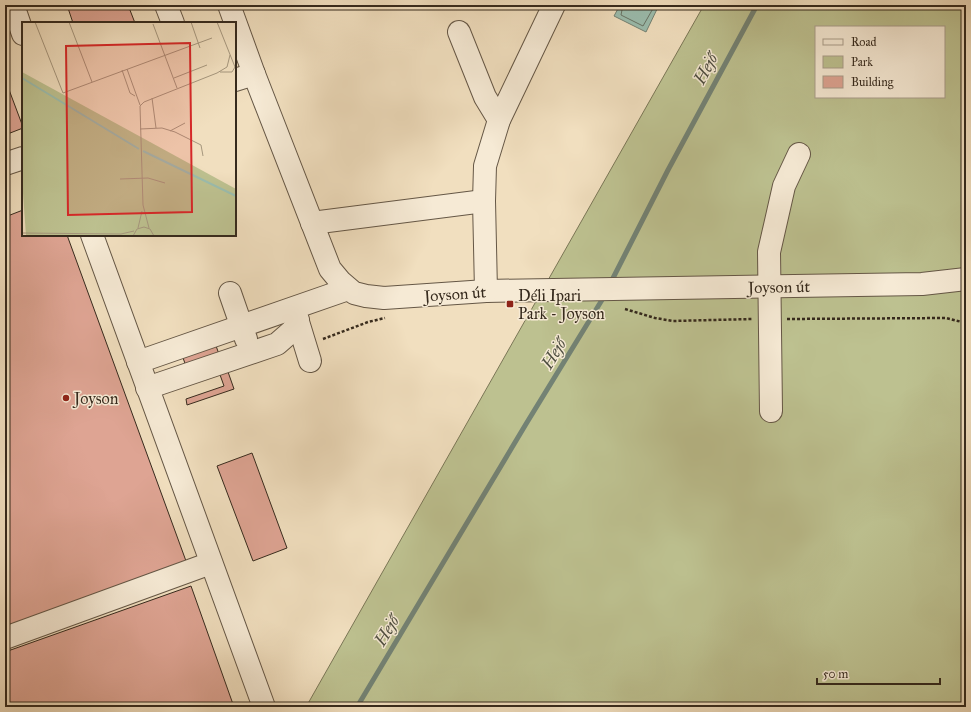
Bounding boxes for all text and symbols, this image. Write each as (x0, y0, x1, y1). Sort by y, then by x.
inset map (22, 22, 236, 236)
legend (815, 26, 945, 98)
text: Road (851, 35, 877, 49)
water label: Hejő (689, 47, 724, 89)
text: Park (851, 55, 873, 69)
text: Building (851, 75, 894, 90)
street label: Joyson út (746, 277, 811, 298)
street label: Joyson út (421, 282, 487, 307)
place label: Déli Ipari Park - Joyson (518, 286, 605, 324)
marker: Déli Ipari Park - Joyson (505, 299, 515, 309)
water label: Hejő (536, 332, 573, 374)
place label: Joyson (72, 389, 119, 409)
marker: Joyson (61, 393, 71, 403)
water label: Hejő (369, 609, 406, 651)
scale bar (817, 660, 940, 686)
text: 50 m (823, 667, 848, 681)

